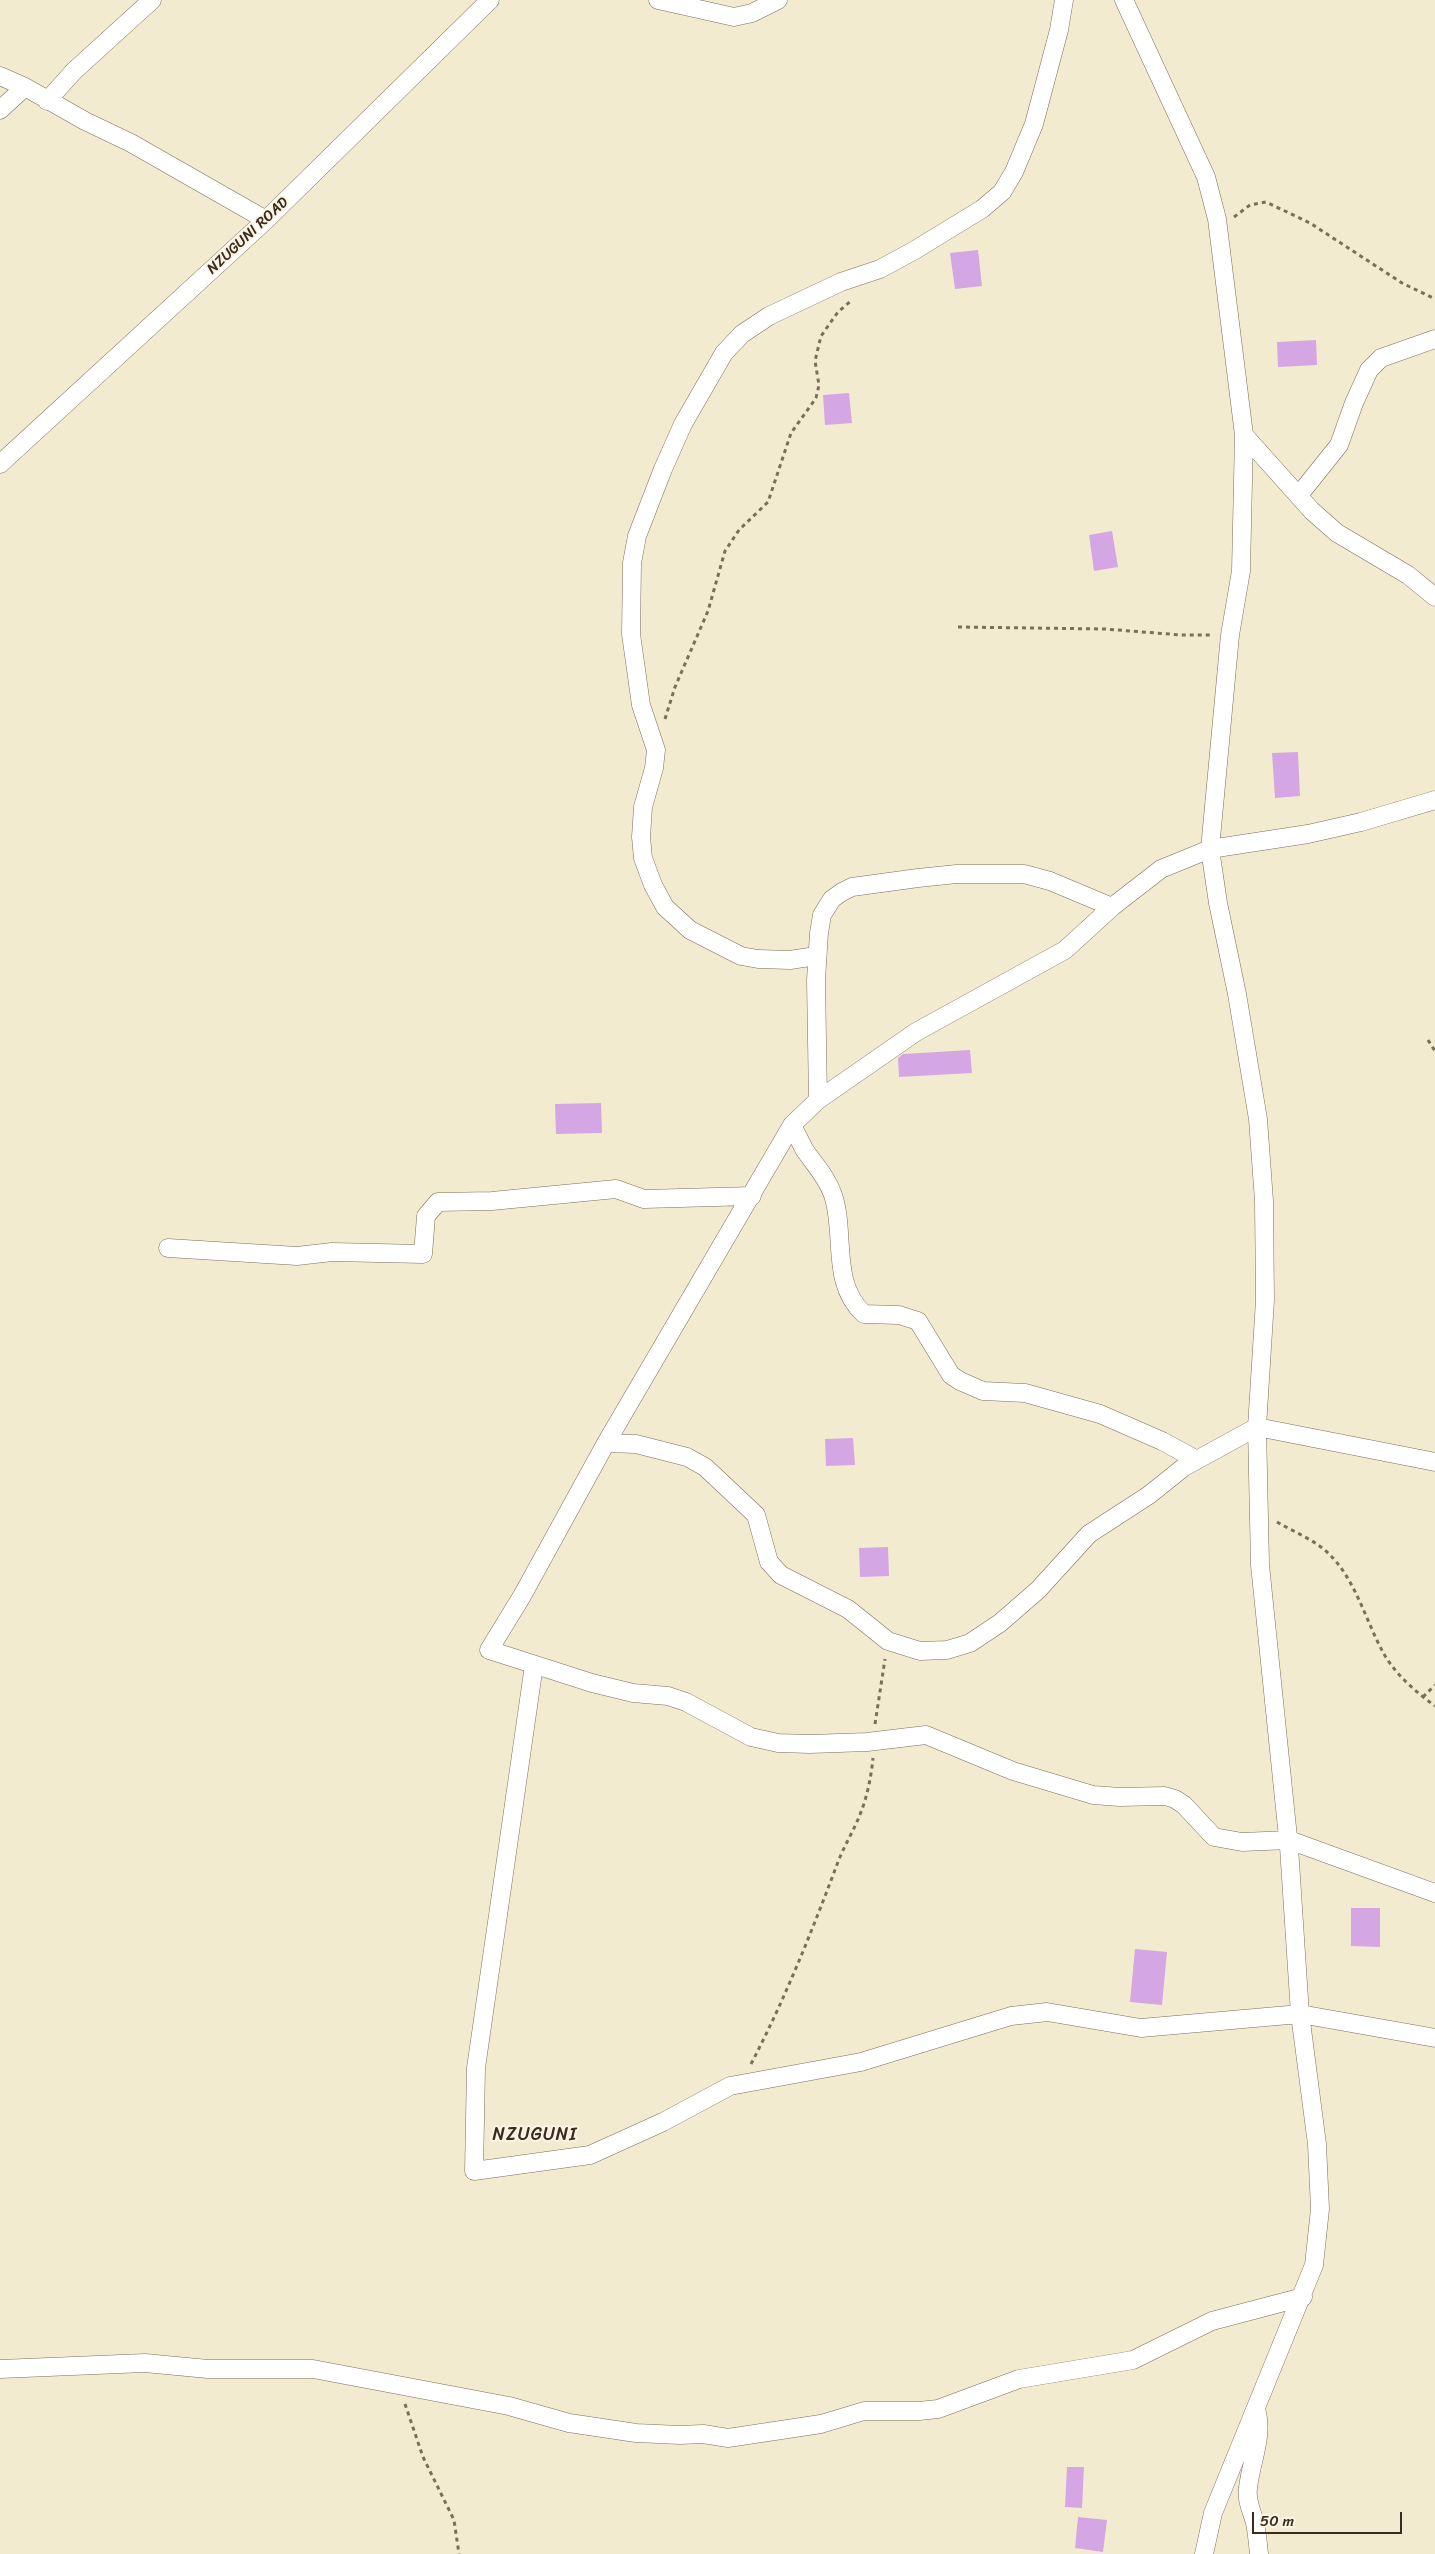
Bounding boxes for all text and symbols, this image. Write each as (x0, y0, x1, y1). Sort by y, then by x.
street label: NZUGUNI ROAD (204, 194, 292, 278)
district label: NZUGUNI (493, 2124, 577, 2146)
scale bar (1255, 2502, 1405, 2534)
text: 50 m (1260, 2508, 1294, 2534)

